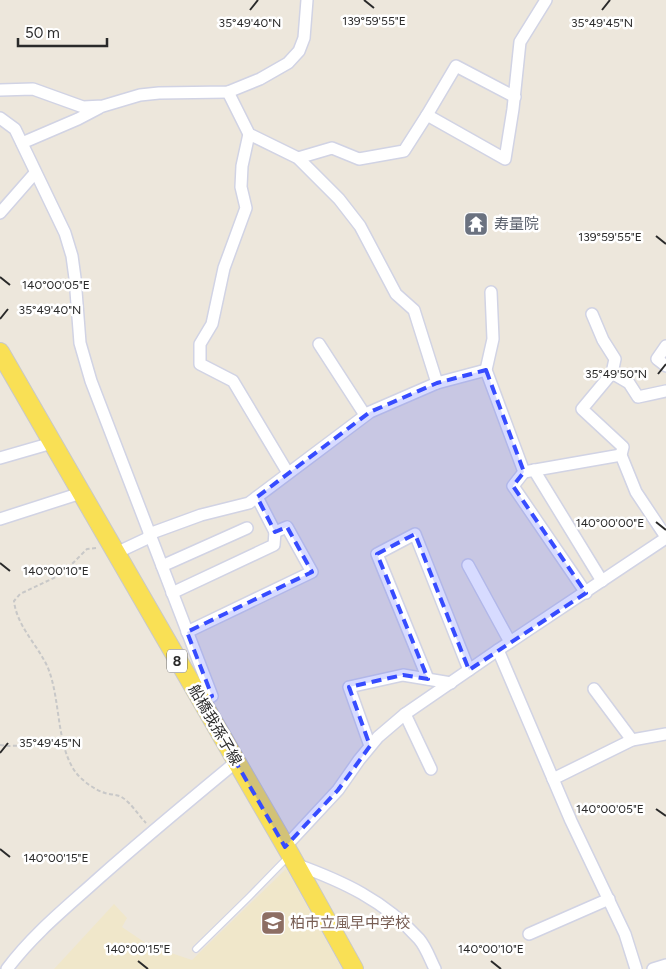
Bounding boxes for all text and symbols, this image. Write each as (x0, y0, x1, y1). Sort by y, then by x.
text: 139°59'55"E (342, 14, 406, 28)
scale bar (18, 15, 106, 47)
text: 35°49'40"N (219, 16, 281, 30)
text: 35°49'45"N (571, 16, 633, 30)
text: 50 m (25, 24, 60, 42)
temple icon: 寿量院 (463, 211, 489, 237)
place label: 寿量院 (494, 215, 539, 233)
text: 139°59'55"E (578, 230, 642, 244)
text: 140°00'05"E (22, 278, 90, 292)
text: 35°49'40"N (19, 303, 81, 317)
text: 35°49'50"N (585, 367, 647, 381)
text: 140°00'00"E (576, 516, 644, 530)
text: 140°00'10"E (23, 564, 89, 578)
road number: 8 (167, 649, 187, 672)
street label: 船橋我孫子線 (185, 682, 245, 768)
text: 35°49'45"N (19, 736, 81, 750)
text: 140°00'05"E (576, 802, 644, 816)
text: 140°00'15"E (23, 851, 89, 865)
school or university icon: 柏市立風早中学校 (260, 910, 286, 936)
place label: 柏市立風早中学校 (290, 914, 410, 932)
text: 140°00'15"E (105, 942, 171, 956)
text: 140°00'10"E (458, 942, 524, 956)

